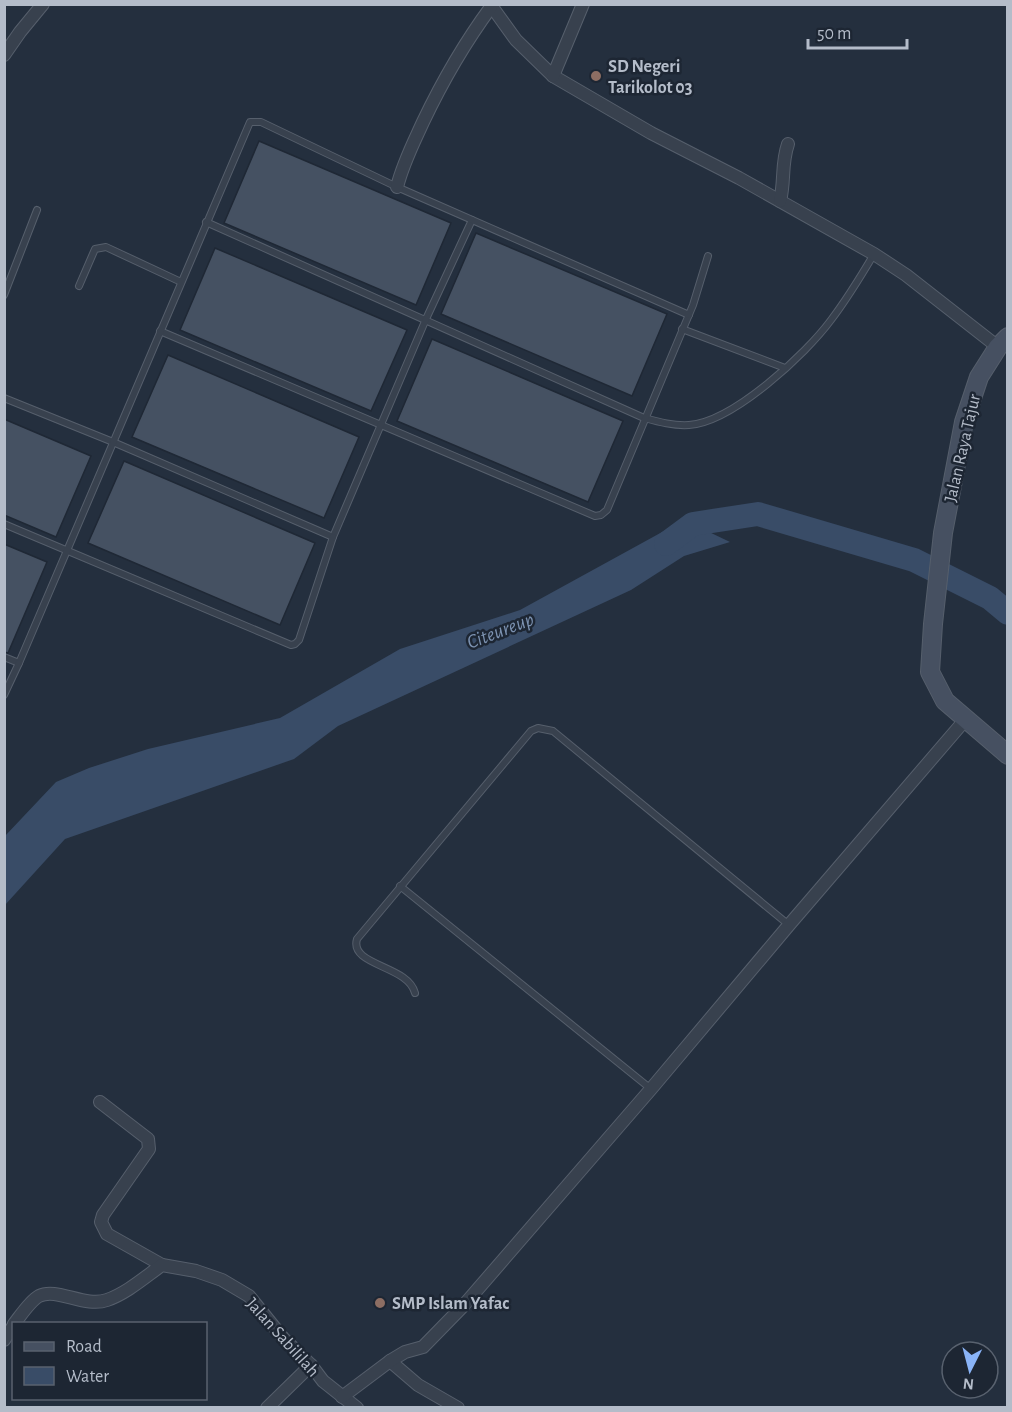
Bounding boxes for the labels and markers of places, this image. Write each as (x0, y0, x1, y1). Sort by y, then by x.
place label: SD Negeri Tarikolot 03 (608, 58, 693, 97)
marker: SD Negeri Tarikolot 03 (589, 69, 603, 83)
place label: SMP Islam Yafac (392, 1295, 509, 1313)
marker: SMP Islam Yafac (373, 1296, 387, 1310)

